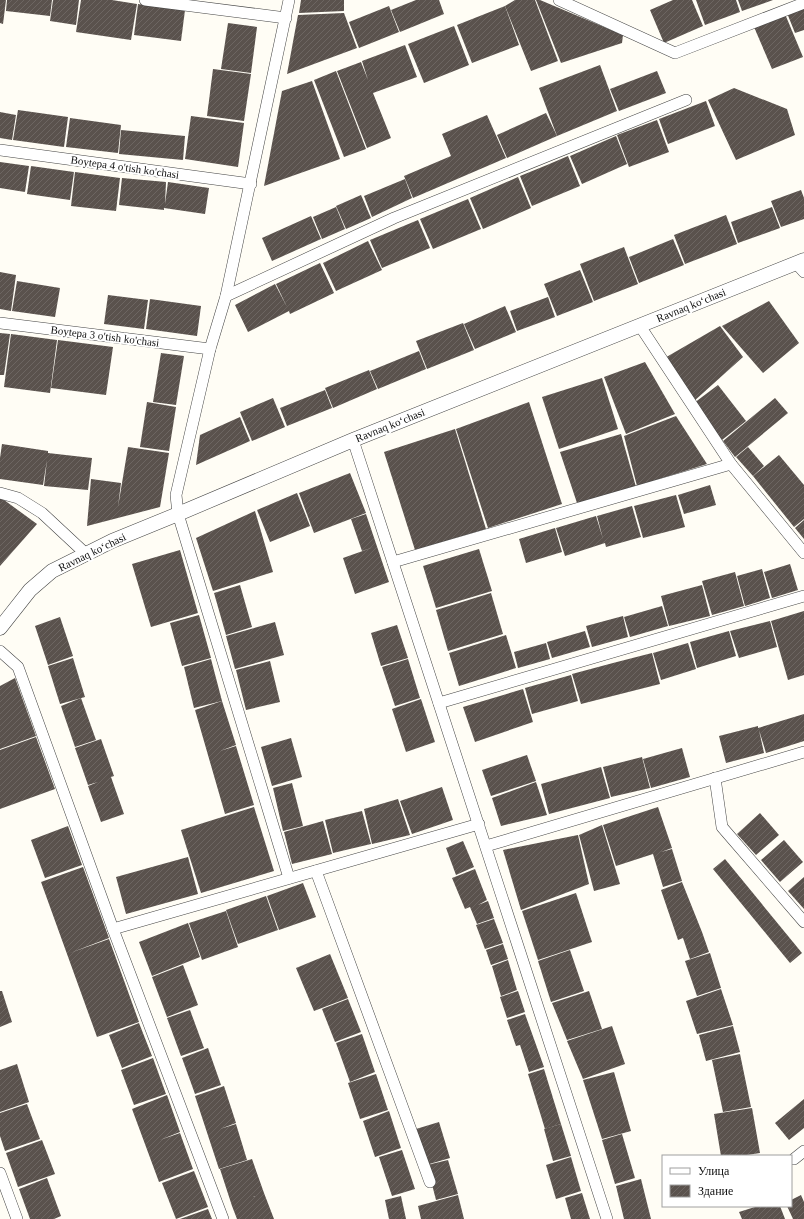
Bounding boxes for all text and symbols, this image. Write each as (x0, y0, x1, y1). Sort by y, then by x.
street label: Boytepa 4 o'tish ko'chasi (70, 153, 180, 181)
street label: Ravnaq ko‘chasi (655, 286, 727, 324)
street label: Boytepa 3 o'tish ko'chasi (50, 323, 160, 349)
street label: Ravnaq ko‘chasi (354, 406, 426, 444)
street label: Ravnaq ko‘chasi (56, 530, 128, 574)
legend (662, 1155, 792, 1207)
text: Улица (698, 1164, 730, 1178)
text: Здание (698, 1184, 733, 1198)

